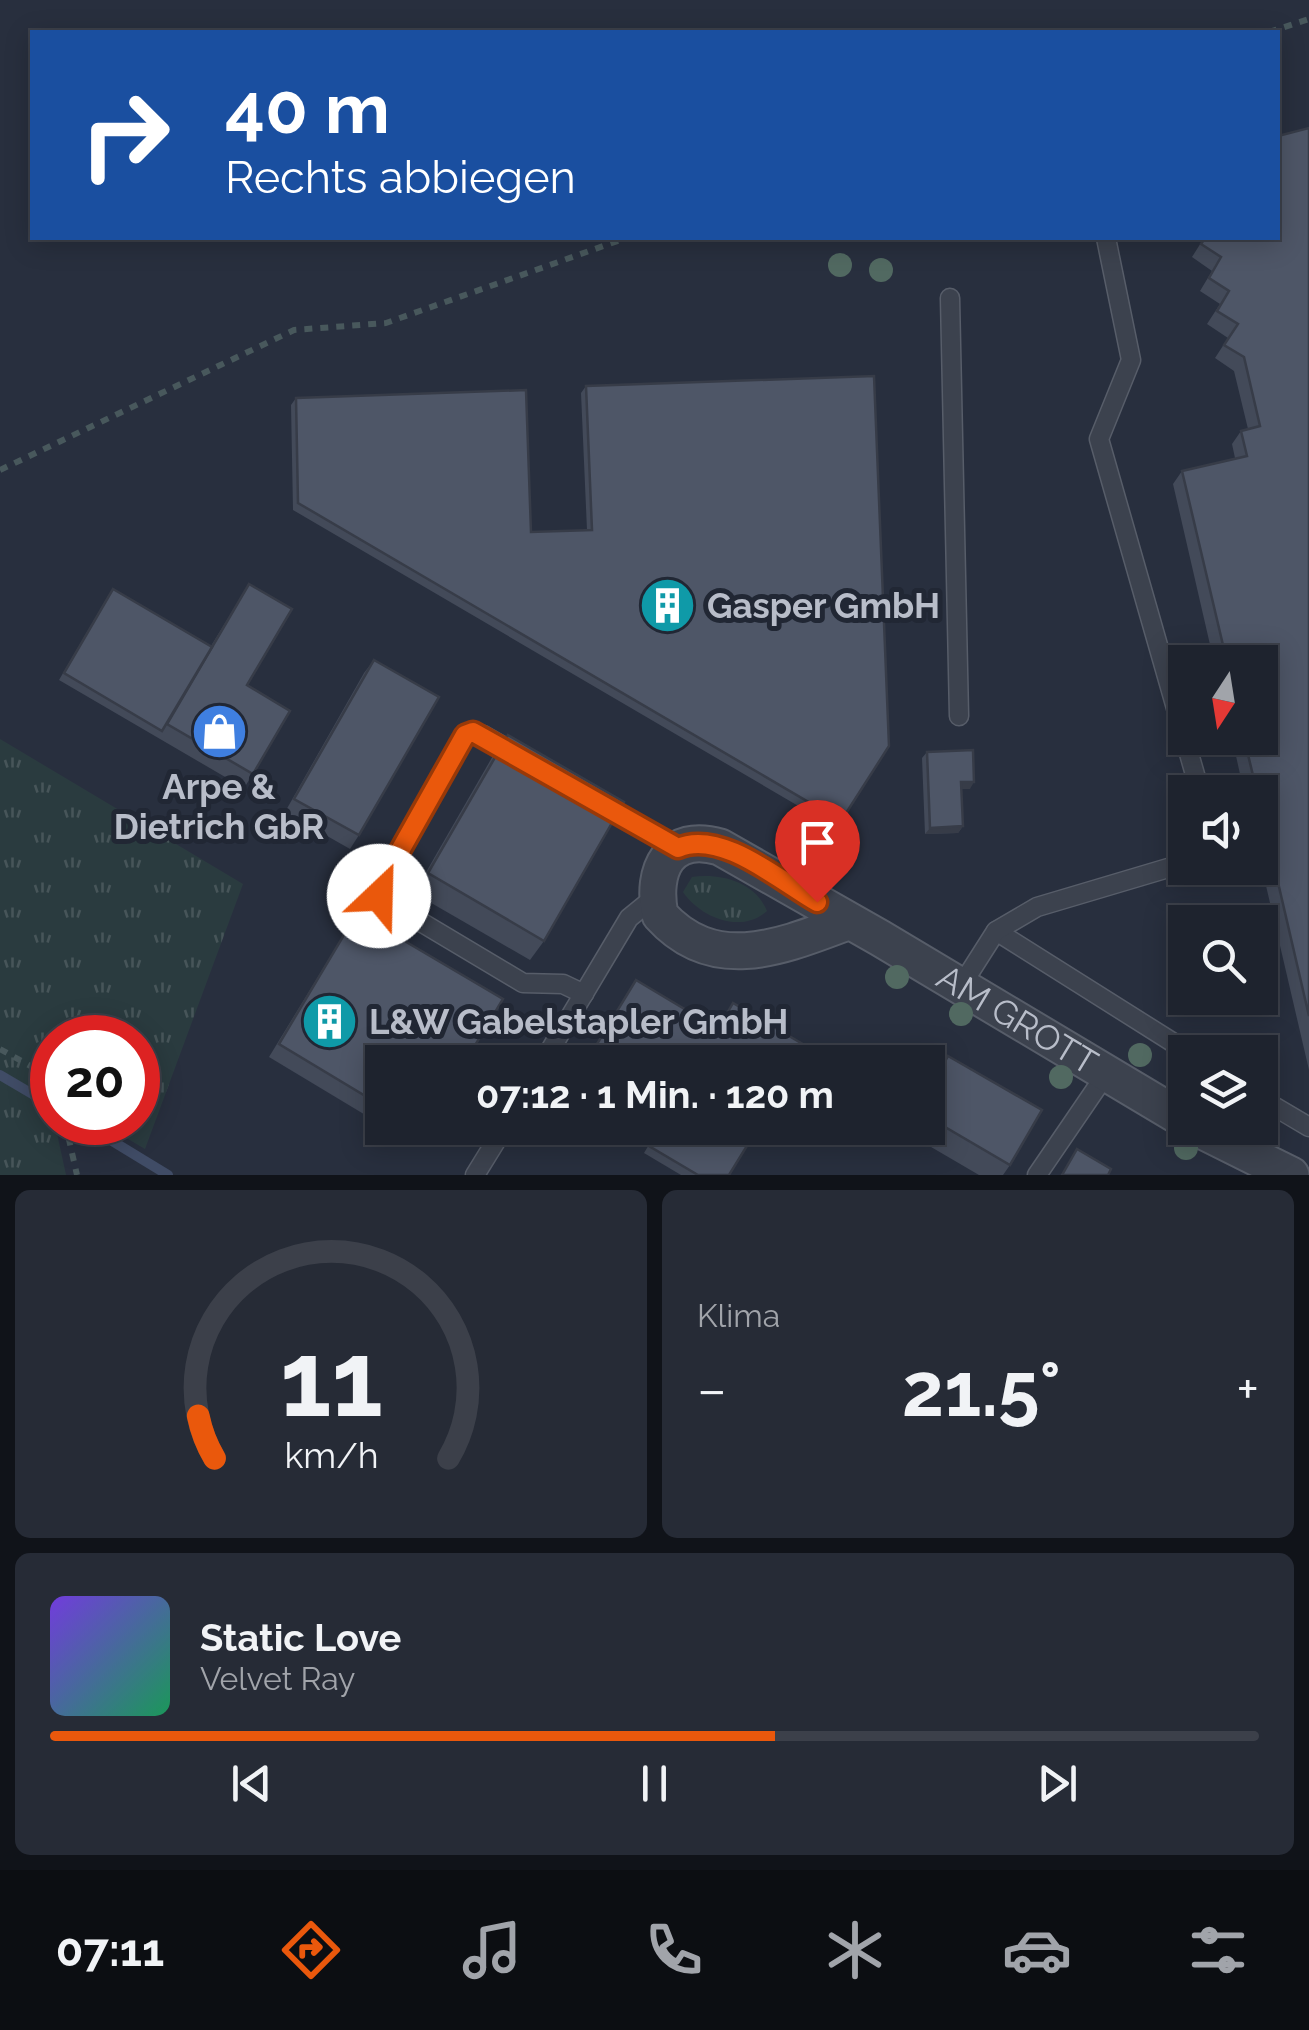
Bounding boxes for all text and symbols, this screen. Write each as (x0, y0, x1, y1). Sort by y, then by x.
text: 40 m (225, 67, 390, 149)
icon: right (60, 70, 190, 200)
text: Rechts abbiegen (225, 151, 576, 204)
building icon: Gasper GmbH (638, 576, 698, 636)
place label: Gasper GmbH (707, 585, 940, 626)
north arrow (1168, 645, 1278, 755)
map controls (1168, 645, 1278, 1145)
shop icon: Arpe & Dietrich GbR (189, 701, 249, 761)
place label: Arpe & Dietrich GbR (114, 766, 324, 847)
button: sound (1168, 775, 1278, 885)
pin (775, 800, 860, 903)
icon: arrive (790, 815, 845, 870)
position arrow (327, 844, 431, 948)
button: search (1168, 905, 1278, 1015)
street label: AM GROTT (930, 956, 1105, 1083)
building icon: L&W Gabelstapler GmbH (300, 992, 360, 1052)
place label: L&W Gabelstapler GmbH (369, 1001, 788, 1042)
speed limit sign: 20 (30, 1015, 160, 1145)
button: layers (1168, 1035, 1278, 1145)
text: 07:12 · 1 Min. · 120 m (476, 1072, 834, 1117)
text: Klima (697, 1297, 780, 1334)
text: 11 (280, 1318, 382, 1440)
text: 21.5° (902, 1345, 1061, 1434)
text: − (697, 1357, 727, 1422)
text: + (1236, 1357, 1259, 1422)
text: km/h (284, 1434, 378, 1476)
text: Static Love (200, 1615, 401, 1660)
text: Velvet Ray (200, 1660, 355, 1697)
icon: previous (224, 1756, 279, 1811)
icon: pause (627, 1756, 682, 1811)
icon: next (1030, 1756, 1085, 1811)
icon: directions (276, 1915, 346, 1985)
icon: music (457, 1915, 527, 1985)
icon: phone (639, 1915, 709, 1985)
icon: climate (820, 1915, 890, 1985)
icon: car (1002, 1915, 1072, 1985)
icon: filters (1183, 1915, 1253, 1985)
text: 07:11 (56, 1924, 164, 1977)

